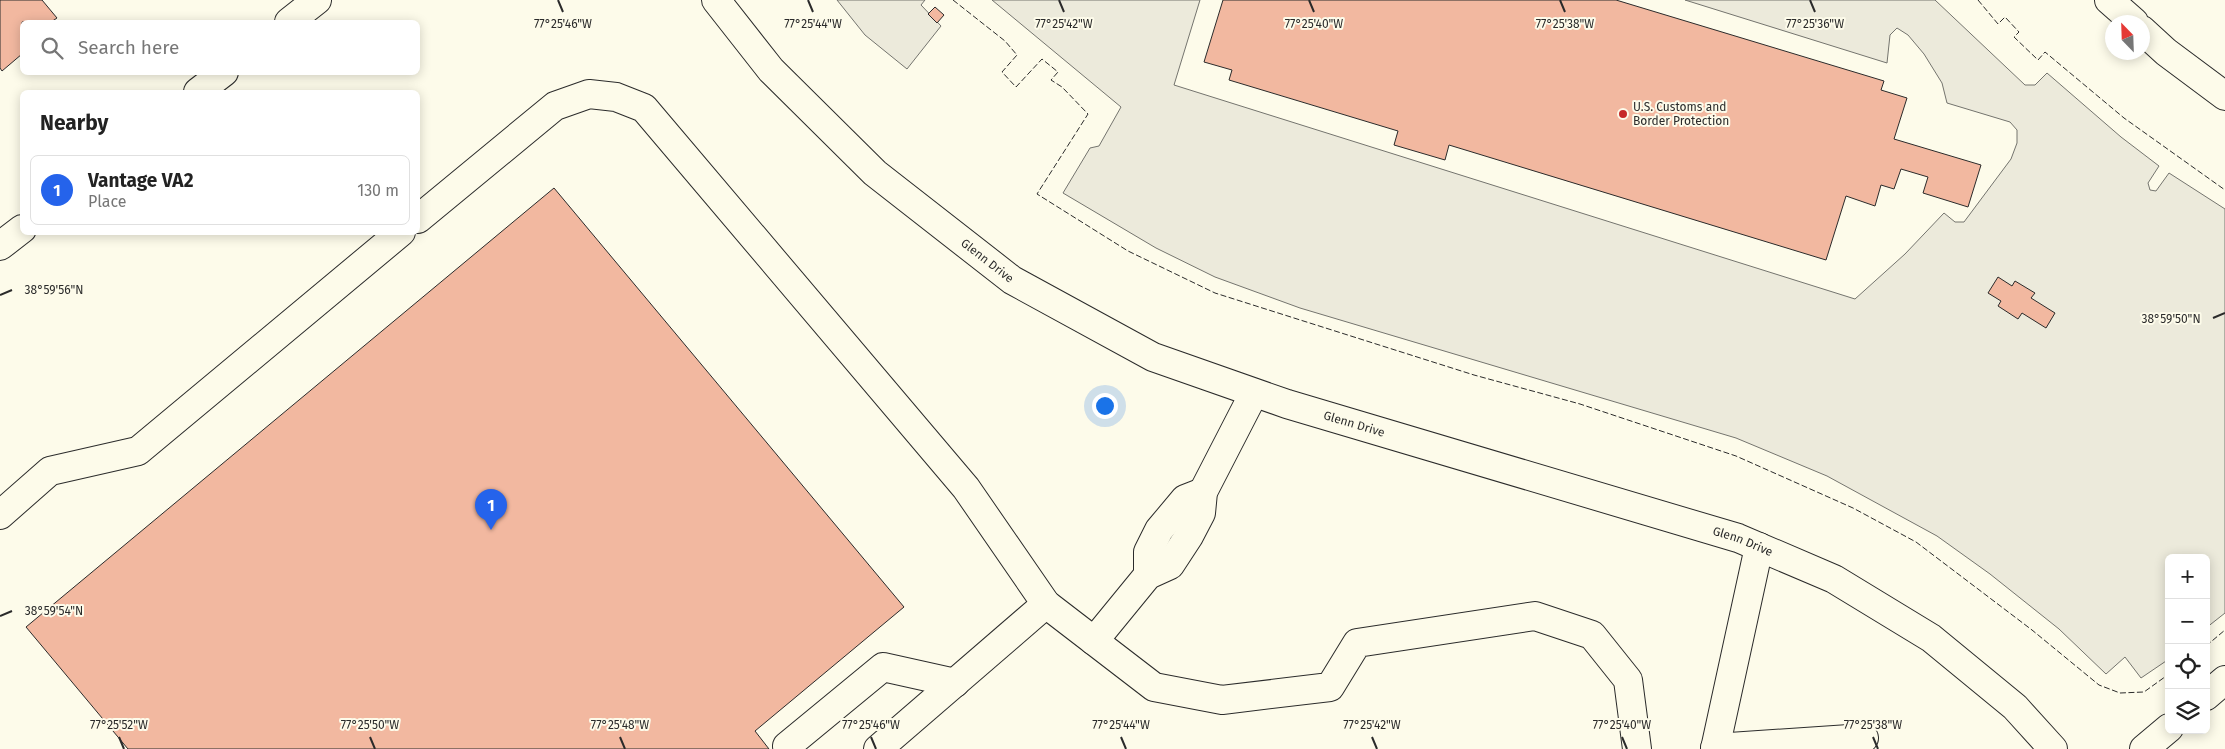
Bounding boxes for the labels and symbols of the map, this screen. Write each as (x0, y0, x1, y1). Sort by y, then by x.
north arrow (2105, 15, 2150, 60)
text: 77°25'46"W (534, 17, 592, 31)
text: 77°25'44"W (784, 17, 842, 31)
text: 77°25'42"W (1035, 17, 1093, 31)
text: 77°25'40"W (1285, 17, 1343, 31)
text: 77°25'38"W (1536, 17, 1594, 31)
text: 77°25'36"W (1786, 17, 1844, 31)
place label: U.S. Customs and Border Protection (1633, 100, 1729, 128)
marker: U.S. Customs and Border Protection (1617, 108, 1629, 120)
street label: Glenn Drive (958, 236, 1017, 286)
text: 38°59'56"N (25, 283, 83, 297)
text: 38°59'50"N (2141, 312, 2201, 326)
your location (1092, 393, 1118, 419)
street label: Glenn Drive (1322, 408, 1386, 440)
pin: 1 (475, 489, 507, 530)
street label: Glenn Drive (1711, 524, 1775, 559)
text: 38°59'54"N (25, 604, 83, 618)
text: 77°25'52"W (90, 718, 148, 732)
text: 77°25'50"W (341, 718, 399, 732)
text: 77°25'48"W (591, 718, 649, 732)
text: 77°25'46"W (842, 718, 900, 732)
text: 77°25'44"W (1092, 718, 1150, 732)
text: 77°25'42"W (1343, 718, 1401, 732)
text: 77°25'40"W (1593, 718, 1651, 732)
text: 77°25'38"W (1844, 718, 1902, 732)

